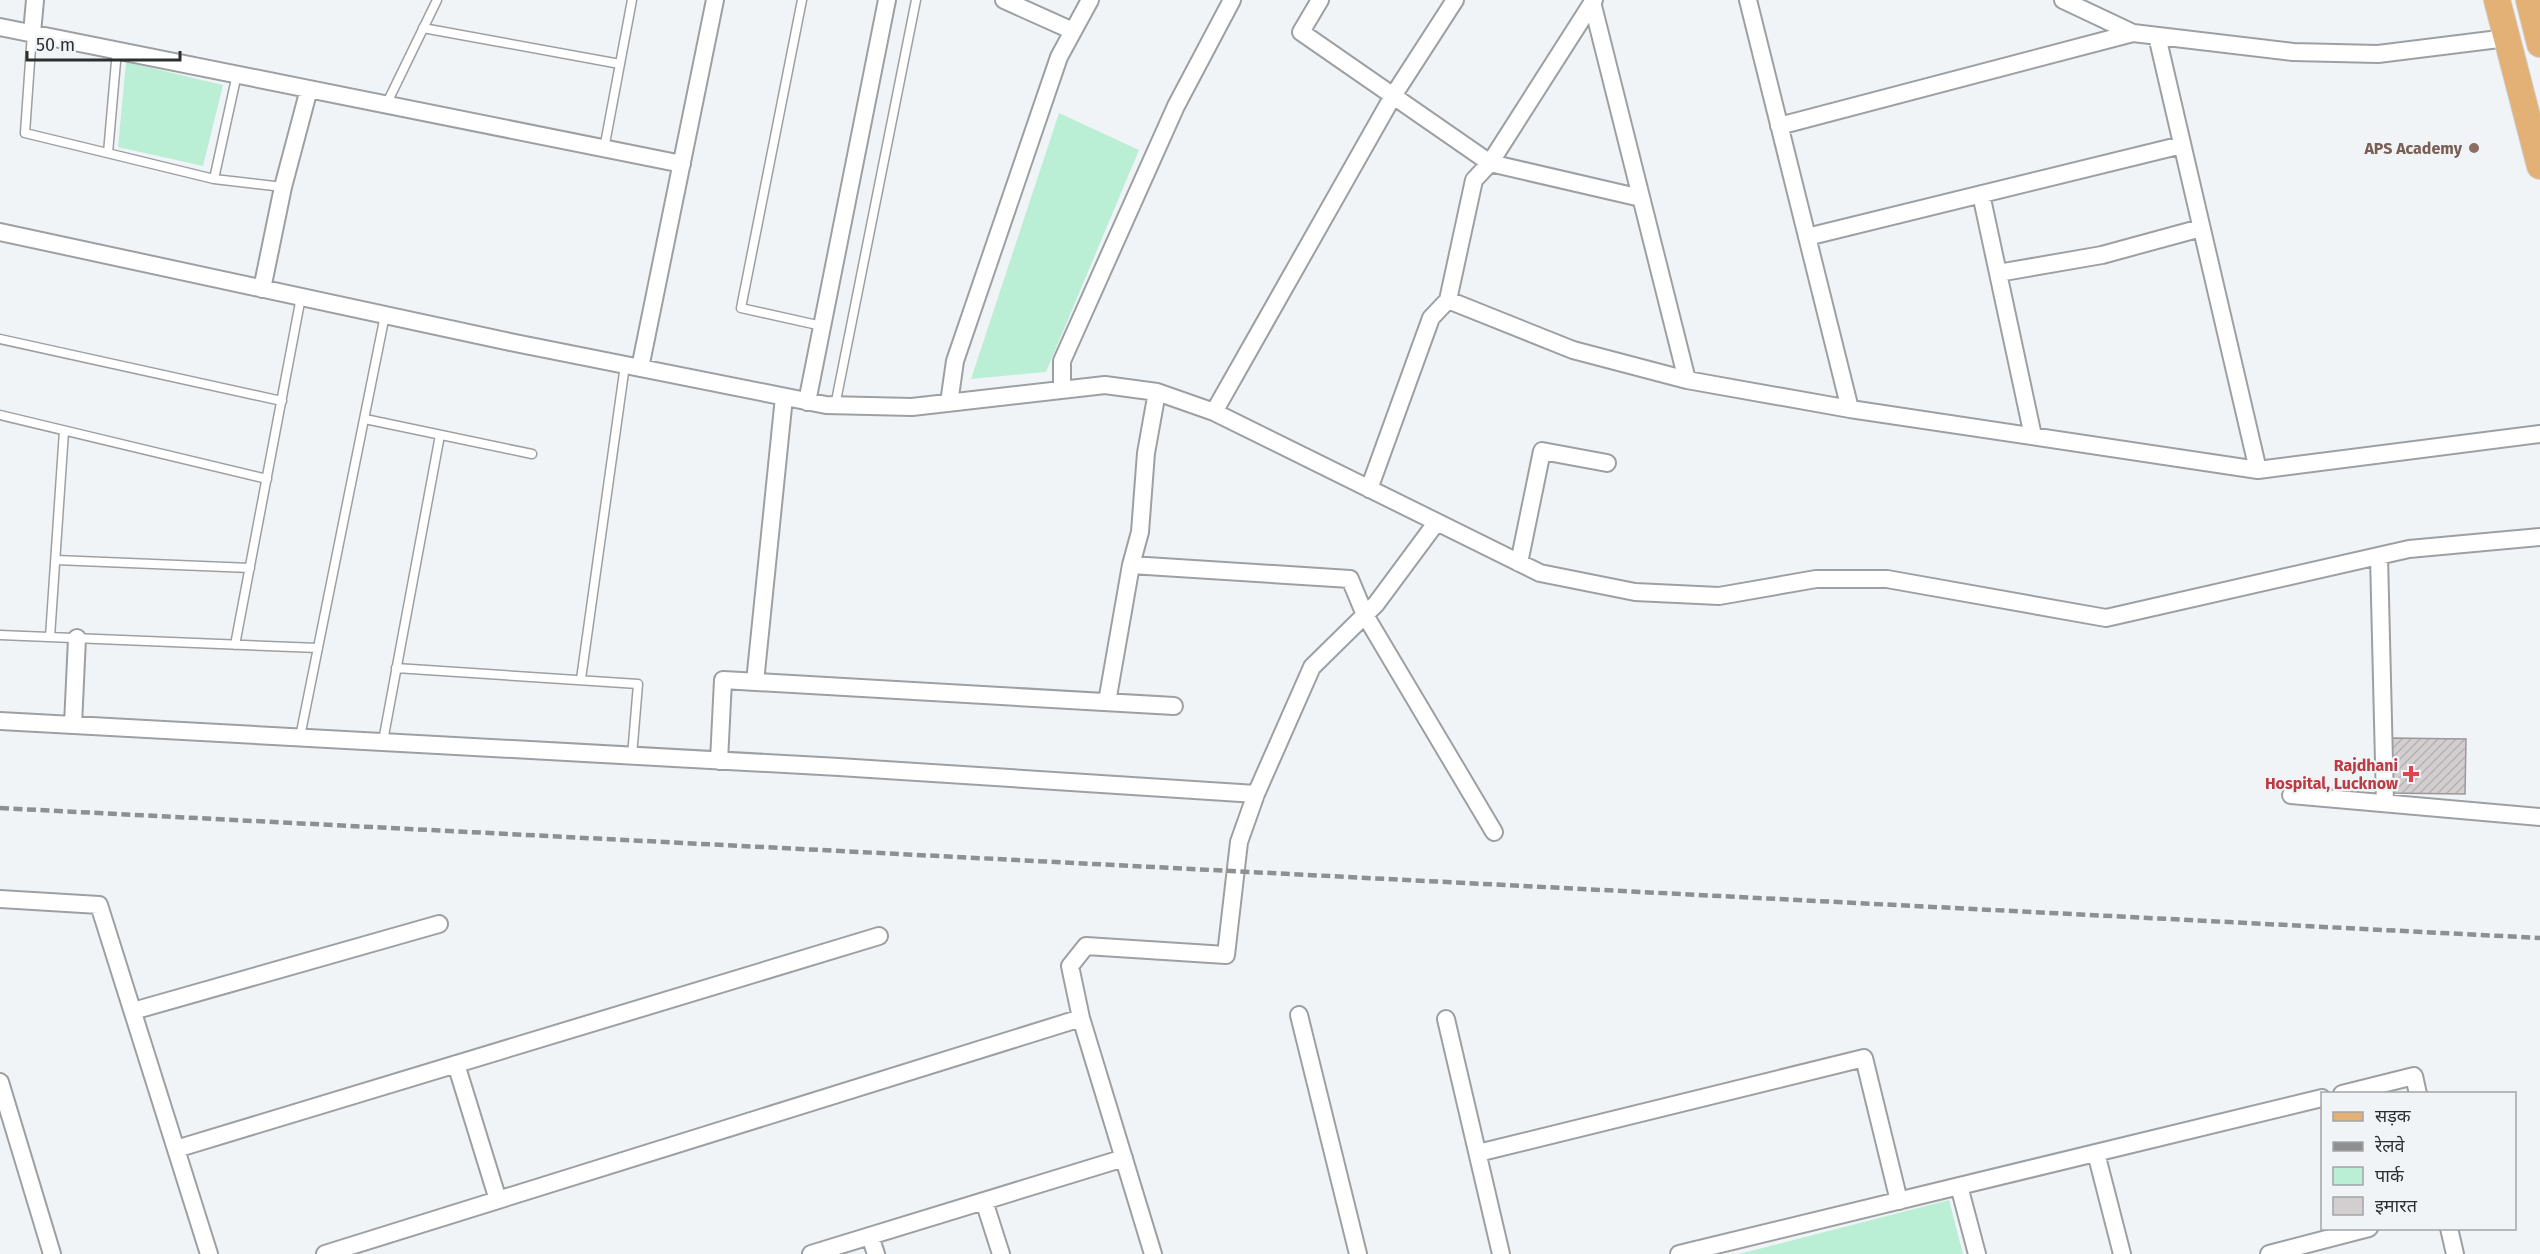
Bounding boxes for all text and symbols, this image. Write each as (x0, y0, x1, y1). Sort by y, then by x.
scale bar (27, 24, 180, 62)
text: 50 m (36, 34, 75, 56)
place label: APS Academy (2363, 139, 2463, 158)
marker: APS Academy (2467, 141, 2481, 155)
place label: Rajdhani Hospital, Lucknow (2265, 756, 2398, 793)
marker: Rajdhani Hospital, Lucknow (2402, 765, 2420, 783)
legend (2321, 1092, 2516, 1230)
text: सड़क (2375, 1105, 2412, 1127)
text: रेलवे (2374, 1135, 2406, 1157)
text: पार्क (2375, 1165, 2405, 1187)
text: इमारत (2375, 1195, 2418, 1217)

